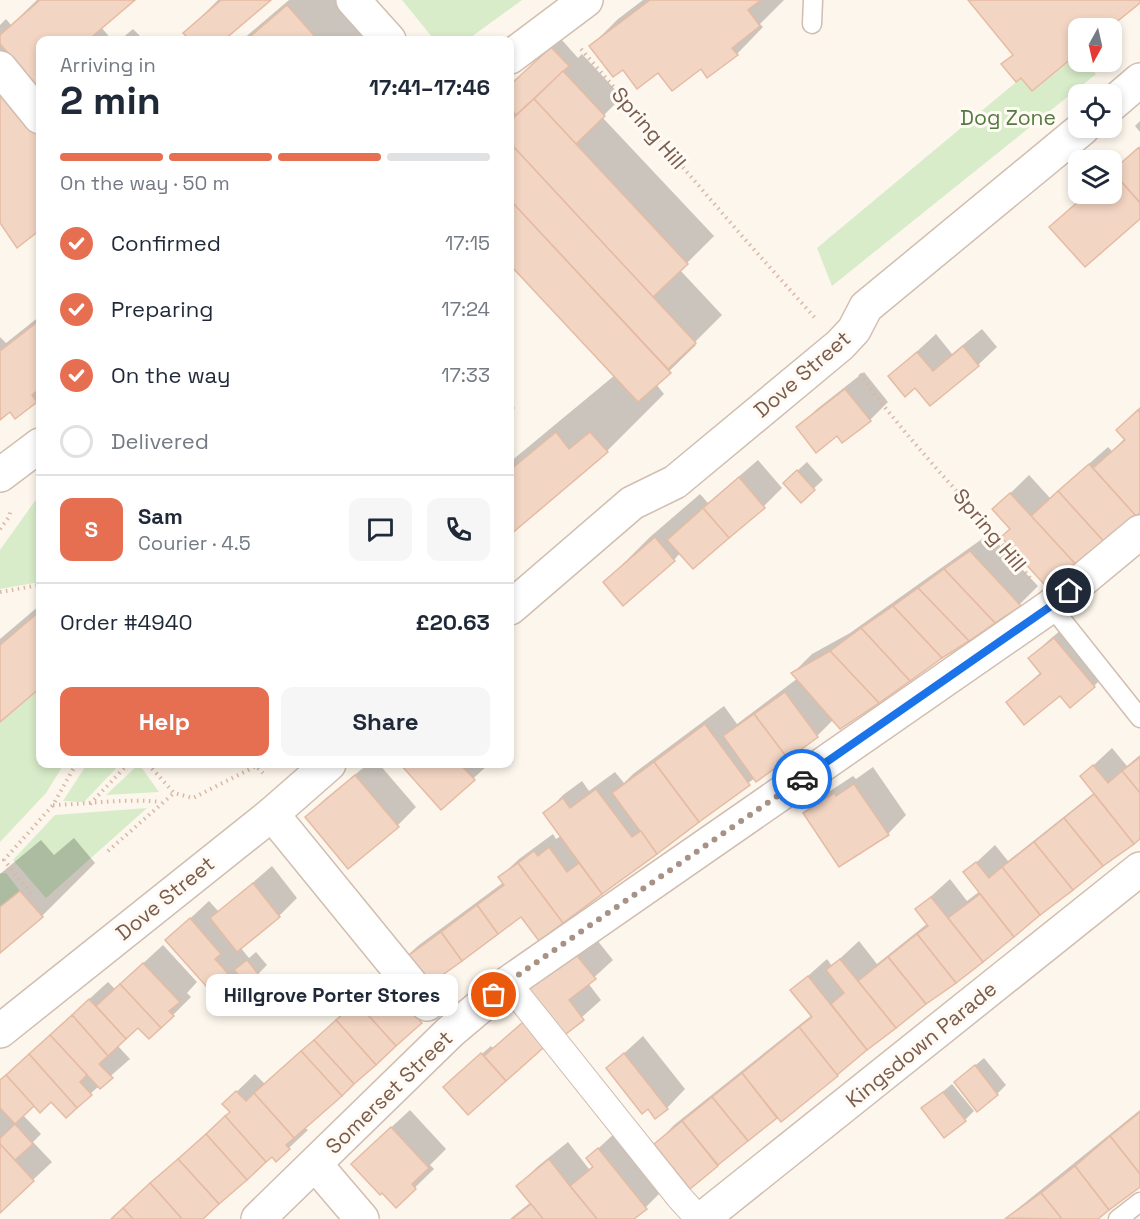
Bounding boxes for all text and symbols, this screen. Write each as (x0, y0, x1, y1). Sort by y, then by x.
north arrow (1068, 18, 1122, 72)
map controls (1068, 18, 1122, 204)
text: Arriving in (60, 52, 156, 78)
text: 17:41–17:46 (369, 73, 490, 101)
text: 2 min (60, 76, 161, 125)
street label: Spring Hill (606, 81, 692, 175)
button: locate (1068, 84, 1122, 138)
park label: Dog Zone (960, 104, 1056, 131)
button: layers (1068, 150, 1122, 204)
text: On the way · 50 m (60, 170, 230, 196)
icon: check (60, 227, 93, 260)
text: Confirmed (111, 229, 221, 257)
text: 17:15 (445, 230, 490, 256)
icon: check (60, 293, 93, 326)
text: Preparing (111, 295, 213, 323)
text: 17:24 (441, 296, 490, 322)
street label: Dove Street (748, 325, 856, 423)
icon: check (60, 359, 93, 392)
text: On the way (111, 361, 230, 389)
text: 17:33 (441, 362, 490, 388)
text: Delivered (111, 427, 209, 455)
street label: Spring Hill (947, 483, 1033, 577)
button: chat (349, 498, 412, 561)
button: phone (427, 498, 490, 561)
text: Sam (138, 502, 183, 530)
text: S (85, 515, 98, 543)
text: Courier · 4.5 (138, 530, 251, 556)
pin (1043, 565, 1094, 616)
icon: home (1052, 574, 1085, 607)
text: Order #4940 (60, 608, 193, 636)
text: £20.63 (416, 608, 490, 636)
button: Help (60, 687, 269, 756)
button: Share (281, 687, 490, 756)
courier (772, 749, 832, 809)
icon: car (786, 763, 819, 796)
street label: Dove Street (110, 850, 220, 946)
pin (468, 969, 519, 1020)
callout: Hillgrove Porter Stores (206, 974, 458, 1016)
street label: Kingsdown Parade (840, 975, 1002, 1113)
icon: bag (477, 978, 510, 1011)
text: Hillgrove Porter Stores (224, 982, 440, 1008)
street label: Somerset Street (320, 1025, 458, 1159)

